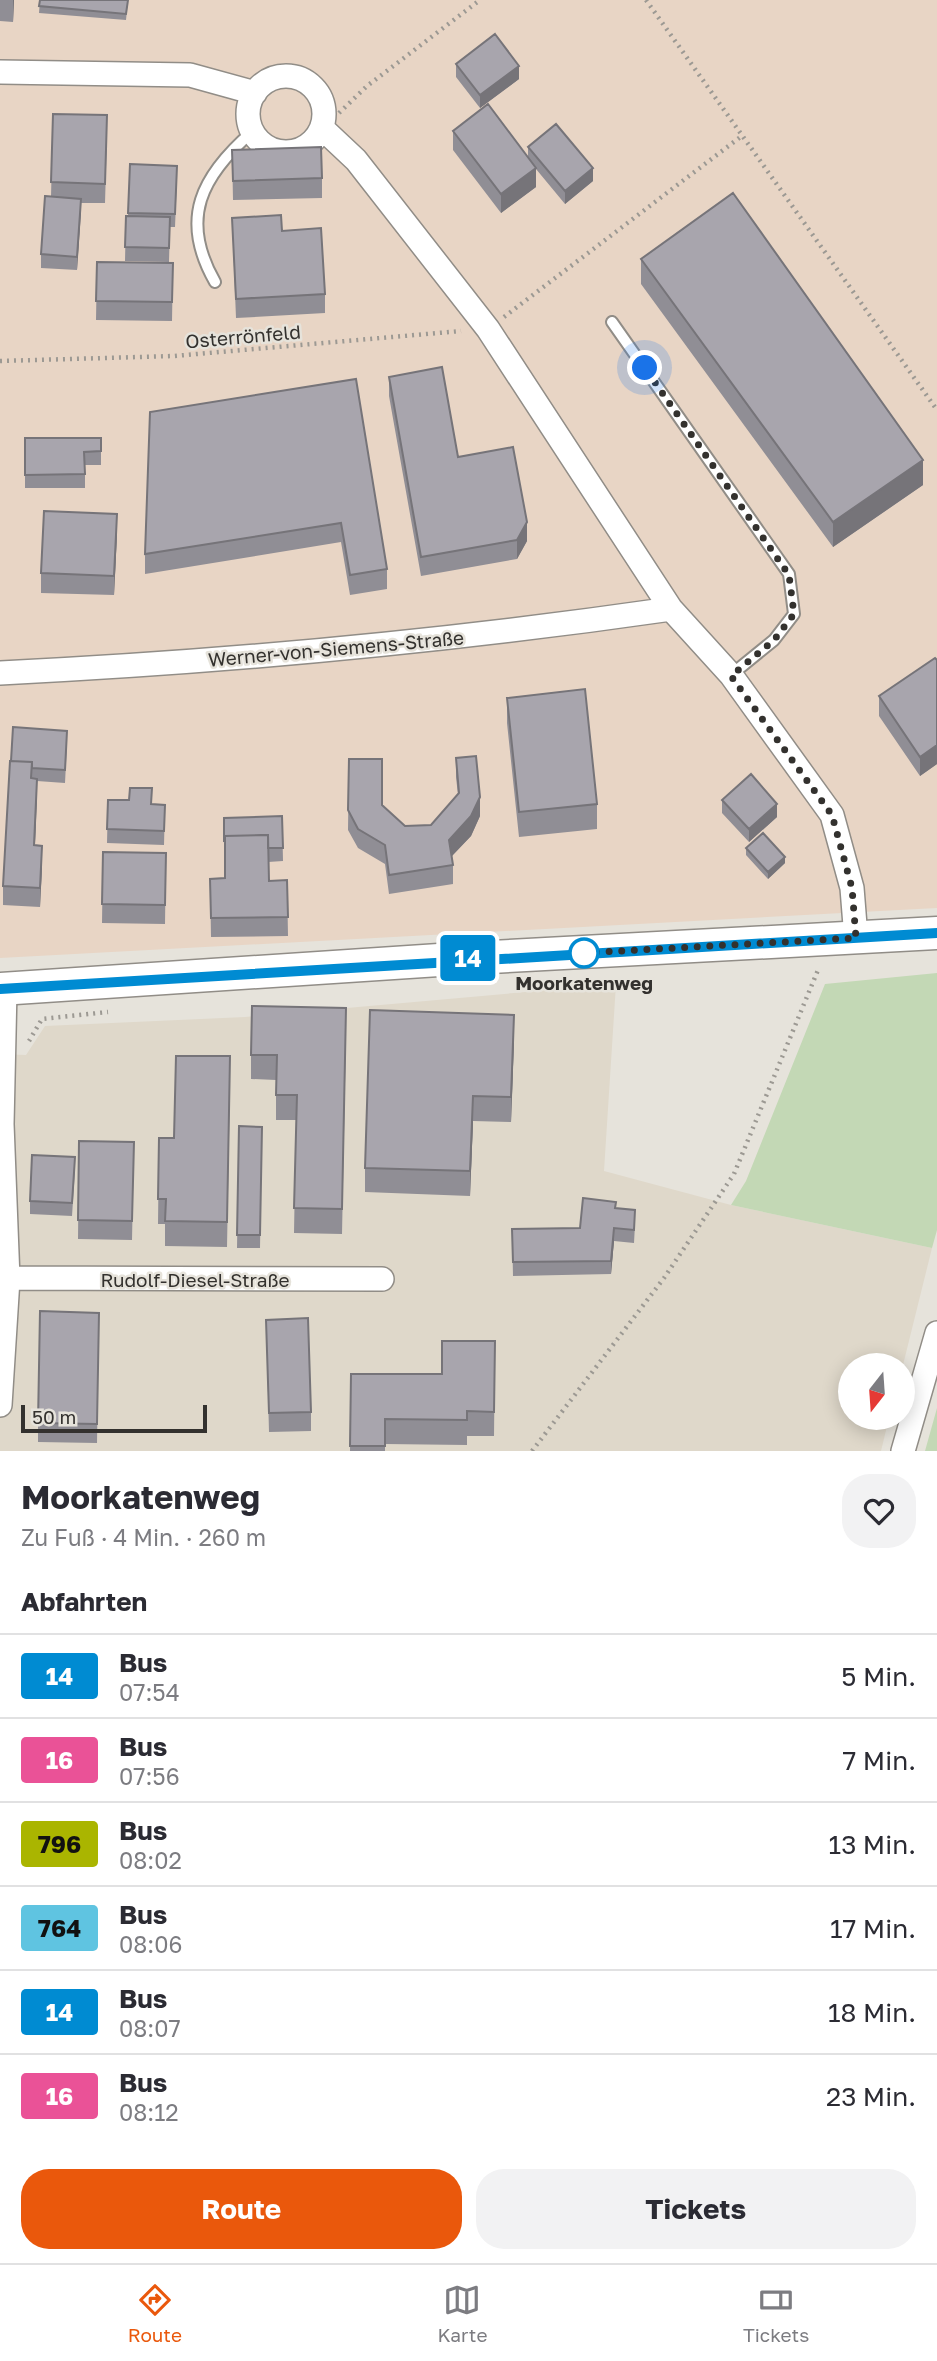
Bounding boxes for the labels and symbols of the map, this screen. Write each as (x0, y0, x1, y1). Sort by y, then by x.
street label: Osterrönfeld (184, 319, 302, 353)
your location (627, 350, 662, 385)
street label: Werner-von-Siemens-Straße (207, 625, 465, 671)
line badge: 14 (436, 935, 500, 981)
marker: Moorkatenweg (569, 938, 599, 968)
place label: Moorkatenweg (515, 971, 653, 994)
street label: Rudolf-Diesel-Straße (100, 1268, 290, 1291)
north arrow (838, 1353, 915, 1430)
scale bar (21, 1402, 206, 1434)

